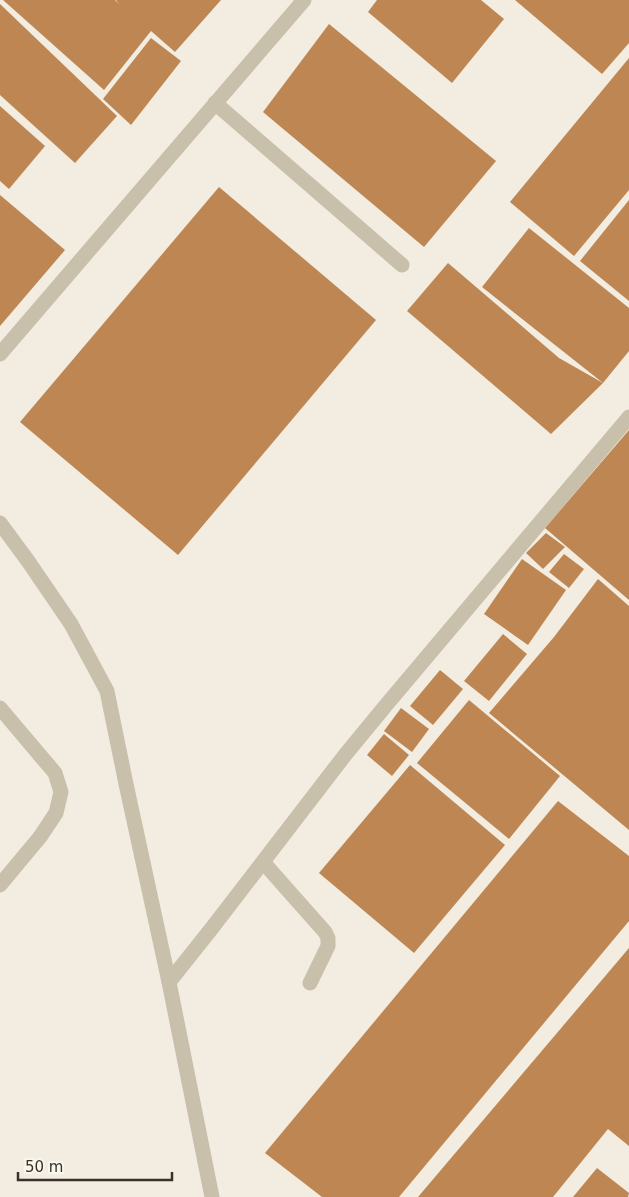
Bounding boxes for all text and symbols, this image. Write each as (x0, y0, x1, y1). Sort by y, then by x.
scale bar (18, 1150, 171, 1182)
text: 50 m (25, 1158, 63, 1176)

